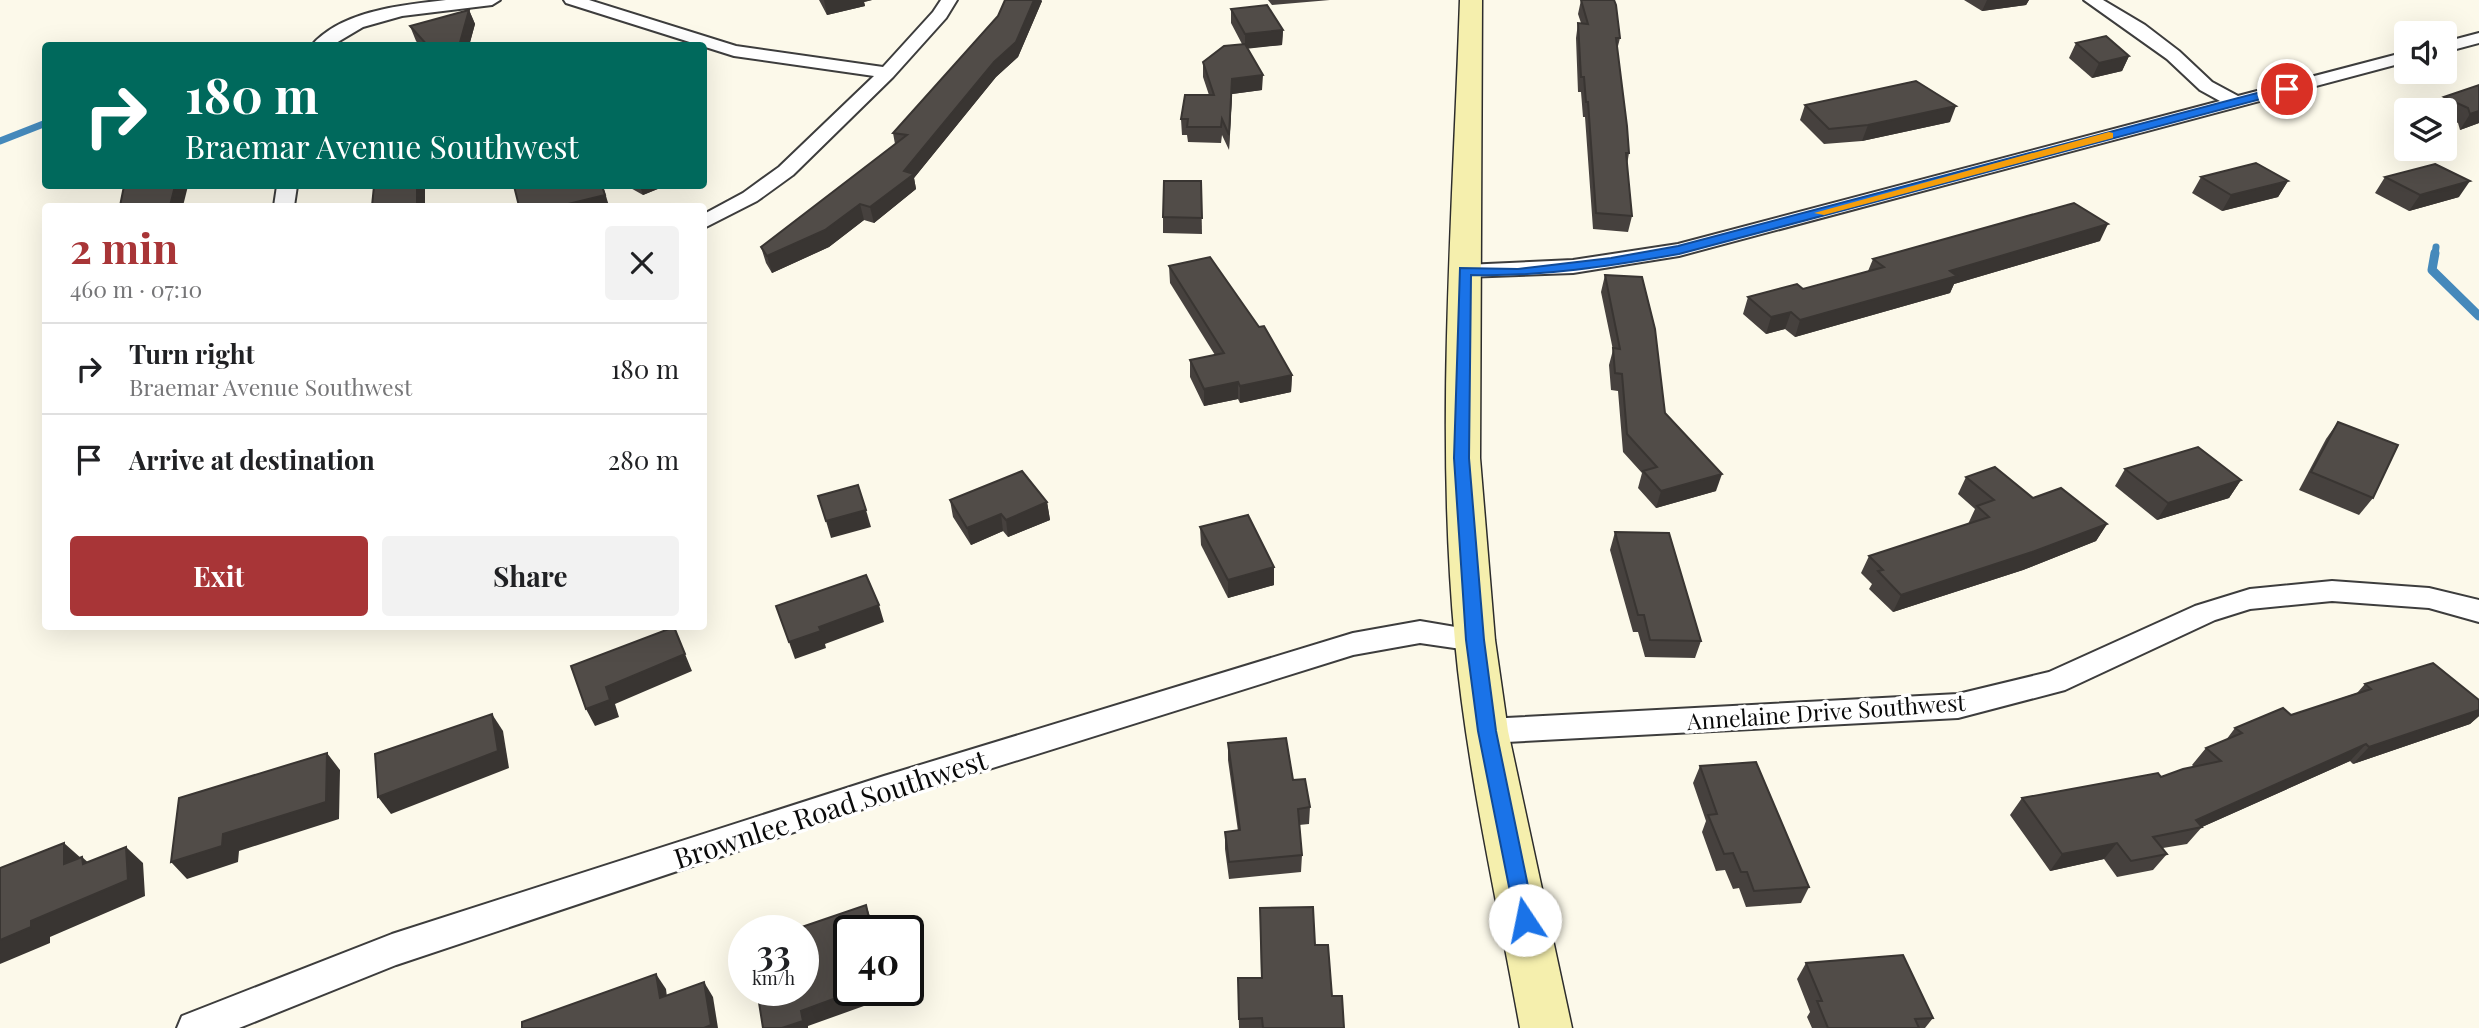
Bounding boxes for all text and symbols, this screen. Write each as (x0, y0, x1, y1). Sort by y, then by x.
map controls (2394, 21, 2457, 161)
button: sound (2394, 21, 2457, 84)
pin (2257, 59, 2317, 119)
text: 180 m (185, 61, 319, 126)
icon: right (70, 70, 161, 161)
icon: arrive (2268, 70, 2306, 108)
button: layers (2394, 98, 2457, 161)
text: Braemar Avenue Southwest (185, 124, 579, 167)
text: 2 min (70, 219, 178, 275)
button: close (605, 226, 679, 300)
text: 460 m · 07:10 (70, 273, 202, 304)
text: Turn right (129, 336, 255, 371)
icon: right (70, 350, 108, 388)
text: 180 m (611, 351, 679, 386)
text: Braemar Avenue Southwest (129, 371, 412, 402)
icon: arrive (70, 441, 108, 479)
text: Arrive at destination (129, 442, 375, 477)
text: 280 m (608, 442, 679, 477)
button: Exit (70, 536, 368, 616)
button: Share (382, 536, 679, 616)
street label: Annelaine Drive Southwest (1685, 686, 1967, 736)
street label: Brownlee Road Southwest (669, 740, 992, 876)
position arrow (1488, 883, 1562, 957)
speed limit sign: 40 (833, 915, 924, 1006)
text: 33 (756, 928, 791, 975)
text: km/h (752, 966, 795, 990)

